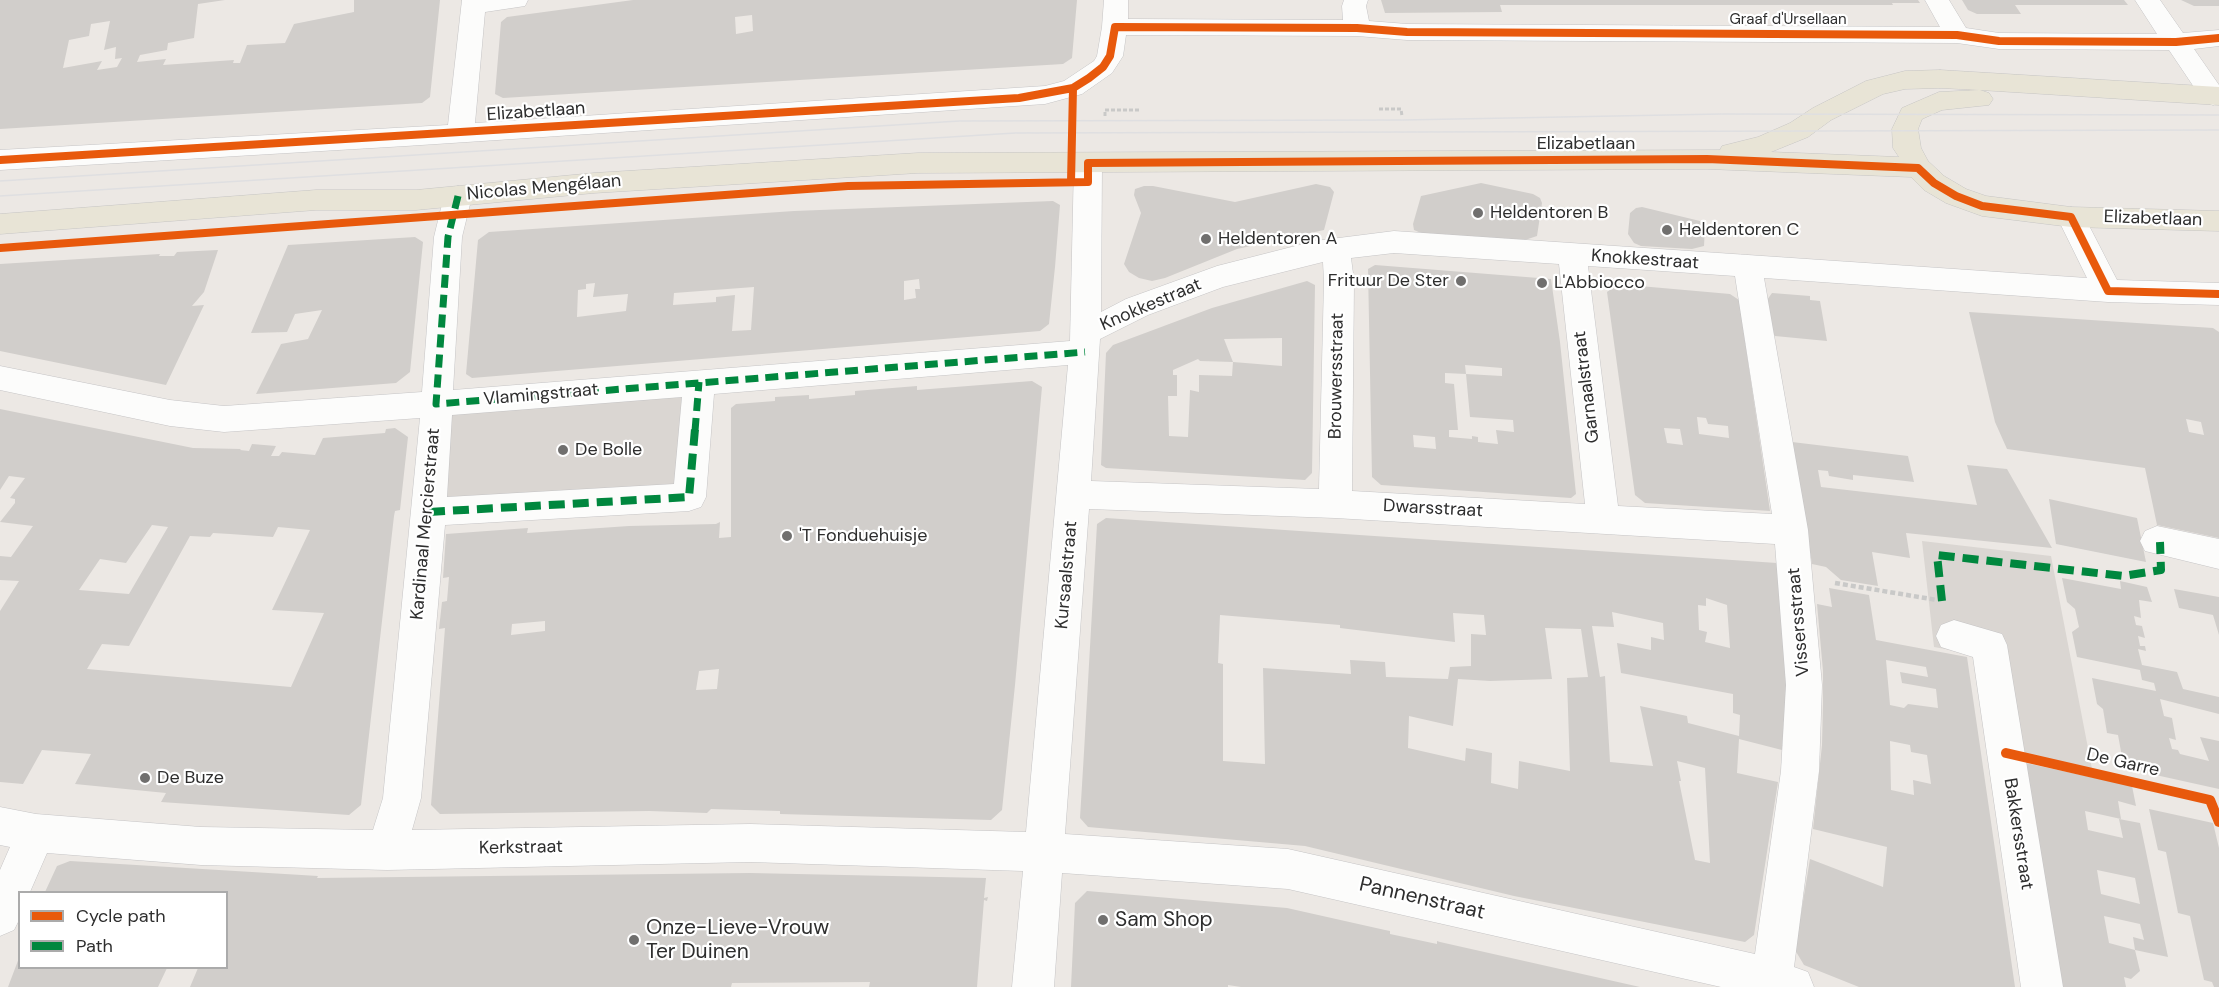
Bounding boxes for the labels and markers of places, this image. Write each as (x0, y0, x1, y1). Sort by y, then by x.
place label: Heldentoren B (1490, 202, 1608, 224)
marker: Heldentoren B (1471, 206, 1485, 220)
place label: Heldentoren C (1679, 219, 1799, 241)
marker: Heldentoren C (1660, 223, 1674, 237)
place label: Heldentoren A (1218, 228, 1337, 250)
marker: Heldentoren A (1199, 232, 1213, 246)
place label: Frituur De Ster (1328, 270, 1449, 292)
place label: L'Abbiocco (1554, 272, 1645, 294)
marker: Frituur De Ster (1454, 274, 1468, 288)
marker: L'Abbiocco (1535, 276, 1549, 290)
place label: De Bolle (575, 439, 642, 461)
marker: De Bolle (556, 443, 570, 457)
place label: 'T Fonduehuisje (799, 525, 927, 547)
marker: 'T Fonduehuisje (780, 529, 794, 543)
place label: De Buze (157, 767, 224, 789)
marker: De Buze (138, 771, 152, 785)
place label: Sam Shop (1115, 907, 1213, 933)
marker: Sam Shop (1096, 913, 1110, 927)
place label: Onze-Lieve-Vrouw Ter Duinen (646, 915, 829, 965)
marker: Onze-Lieve-Vrouw Ter Duinen (627, 933, 641, 947)

